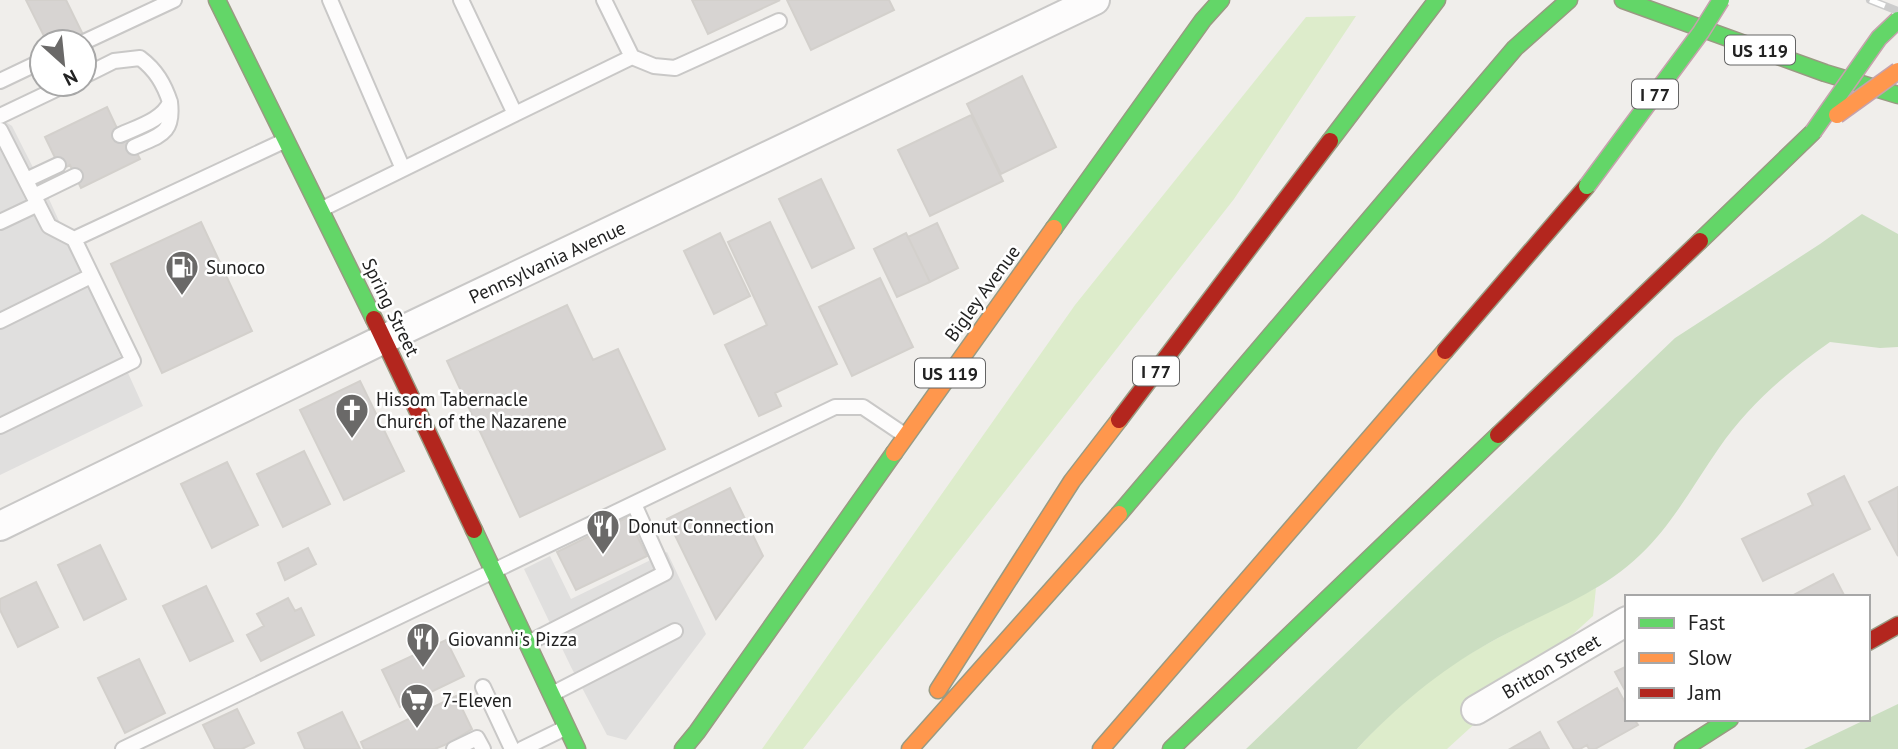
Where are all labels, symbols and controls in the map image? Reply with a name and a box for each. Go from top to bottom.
north arrow [28,28,98,98]
road number: US 119 [1725,36,1795,64]
text: N [60,65,82,92]
road number: I 77 [1632,80,1678,108]
street label: Pennsylvania Avenue [465,215,629,309]
street label: Bigley Avenue [939,240,1025,346]
fuel station icon: Sunoco [163,248,201,297]
street label: Spring Street [357,254,425,360]
place label: Sunoco [206,255,265,279]
road number: I 77 [1133,356,1179,386]
road number: US 119 [915,358,985,388]
place label: Hissom Tabernacle Church of the Nazarene [376,387,567,433]
church icon: Hissom Tabernacle Church of the Nazarene [333,391,371,440]
restaurant icon: Donut Connection [584,507,622,556]
place label: Donut Connection [628,514,774,538]
legend [1625,595,1870,721]
text: Fast [1688,609,1725,636]
restaurant icon: Giovanni's Pizza [404,620,442,669]
place label: Giovanni's Pizza [448,627,577,651]
street label: Britton Street [1498,628,1605,704]
text: Slow [1688,644,1732,671]
text: Jam [1687,679,1722,706]
supermarket icon: 7-Eleven [398,681,436,730]
place label: 7-Eleven [442,688,512,712]

